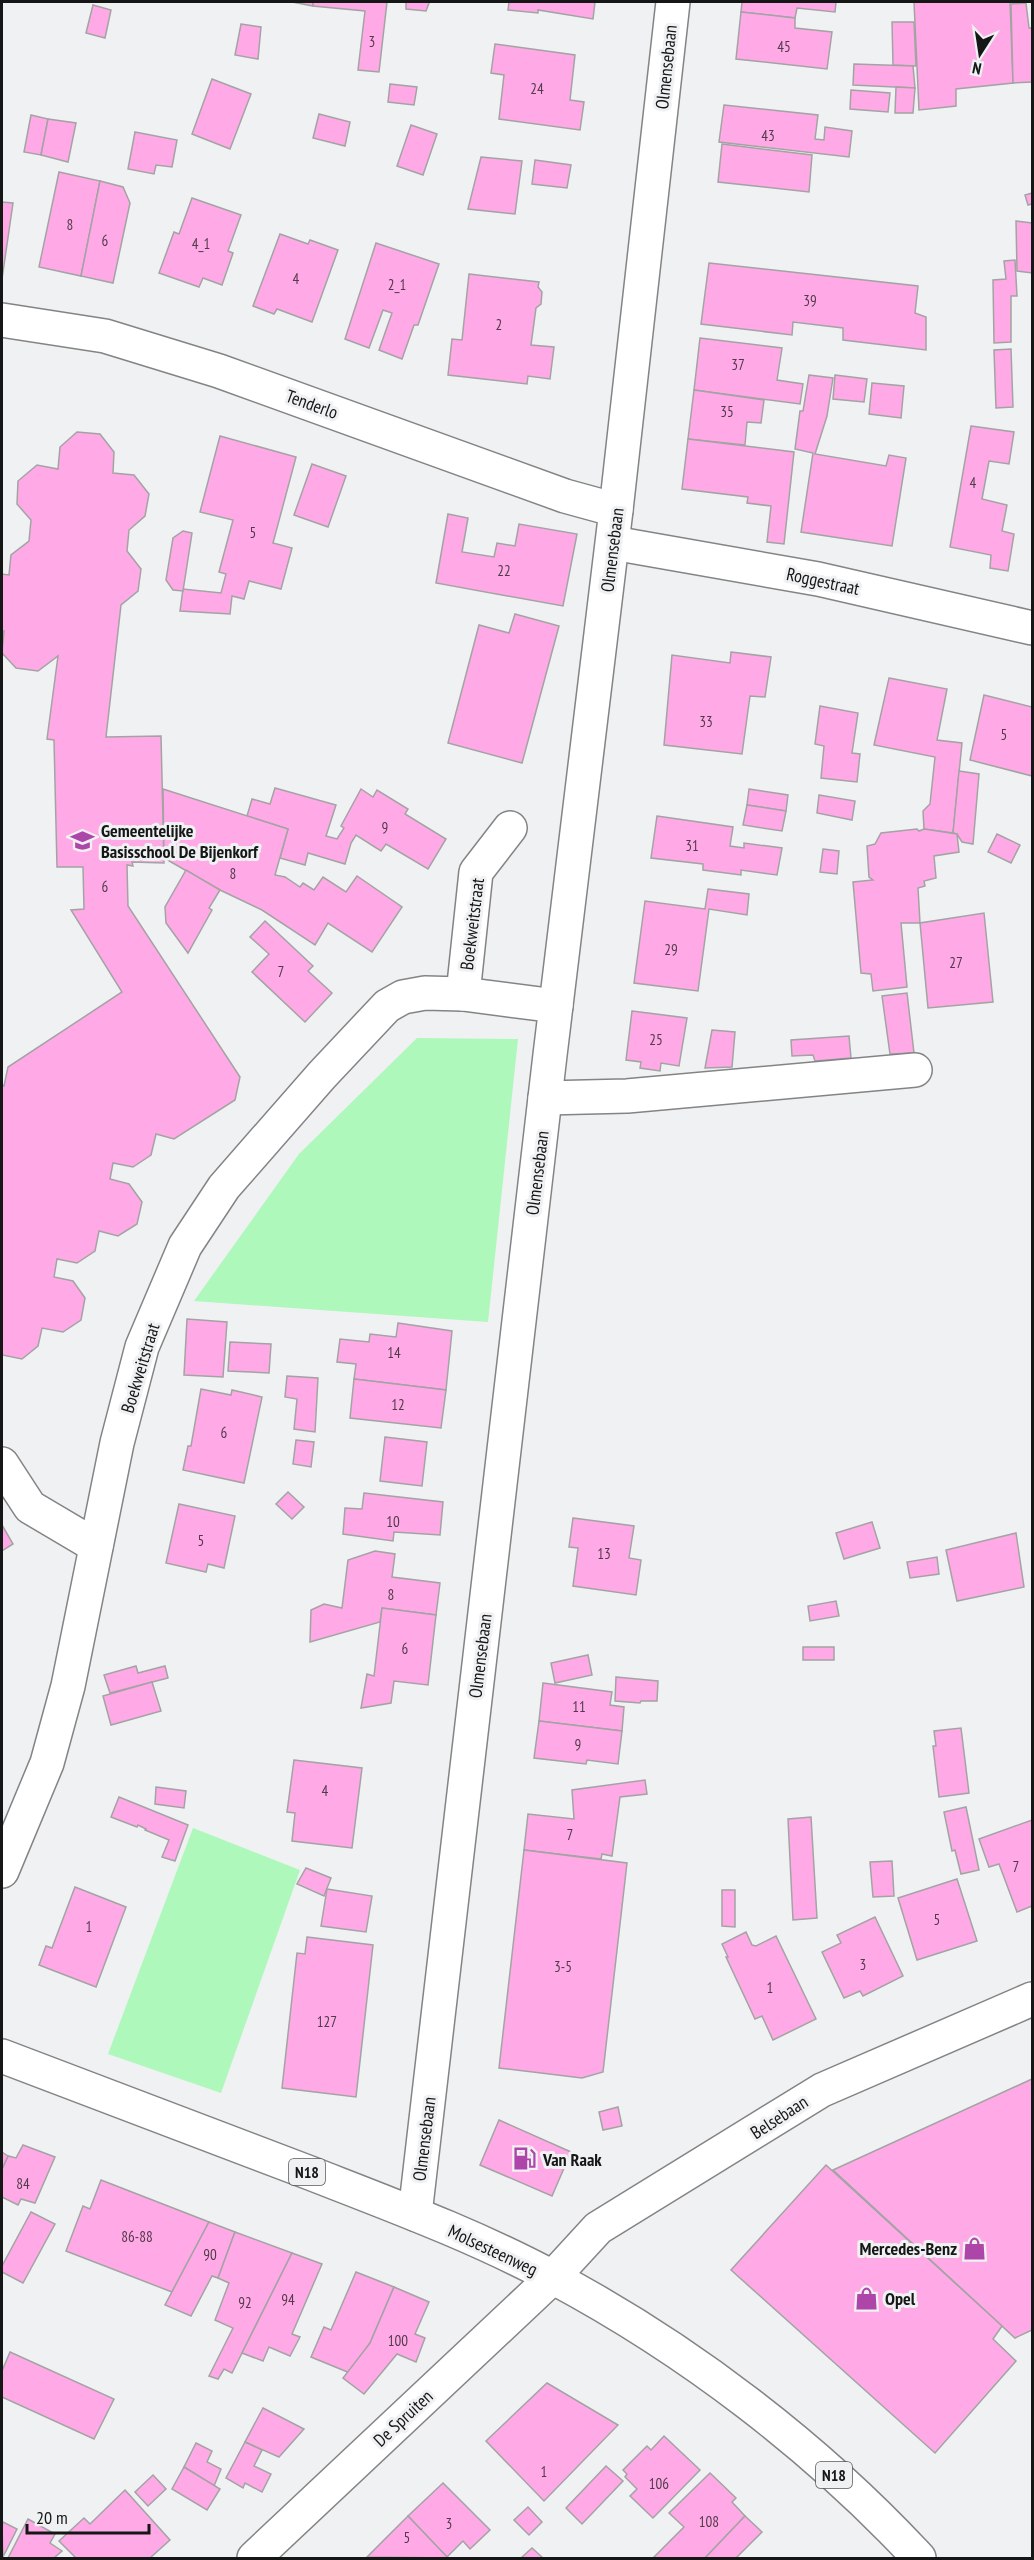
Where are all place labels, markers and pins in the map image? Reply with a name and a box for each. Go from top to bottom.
place label: Gemeentelijke Basisschool De Bijenkorf [101,819,259,863]
school or university icon: Gemeentelijke Basisschool De Bijenkorf [70,827,96,853]
fuel station icon: Van Raak [512,2146,538,2172]
place label: Van Raak [542,2148,602,2171]
shop icon: Mercedes-Benz [962,2235,988,2261]
place label: Mercedes-Benz [859,2237,957,2260]
shop icon: Opel [854,2285,880,2311]
place label: Opel [885,2287,916,2310]

